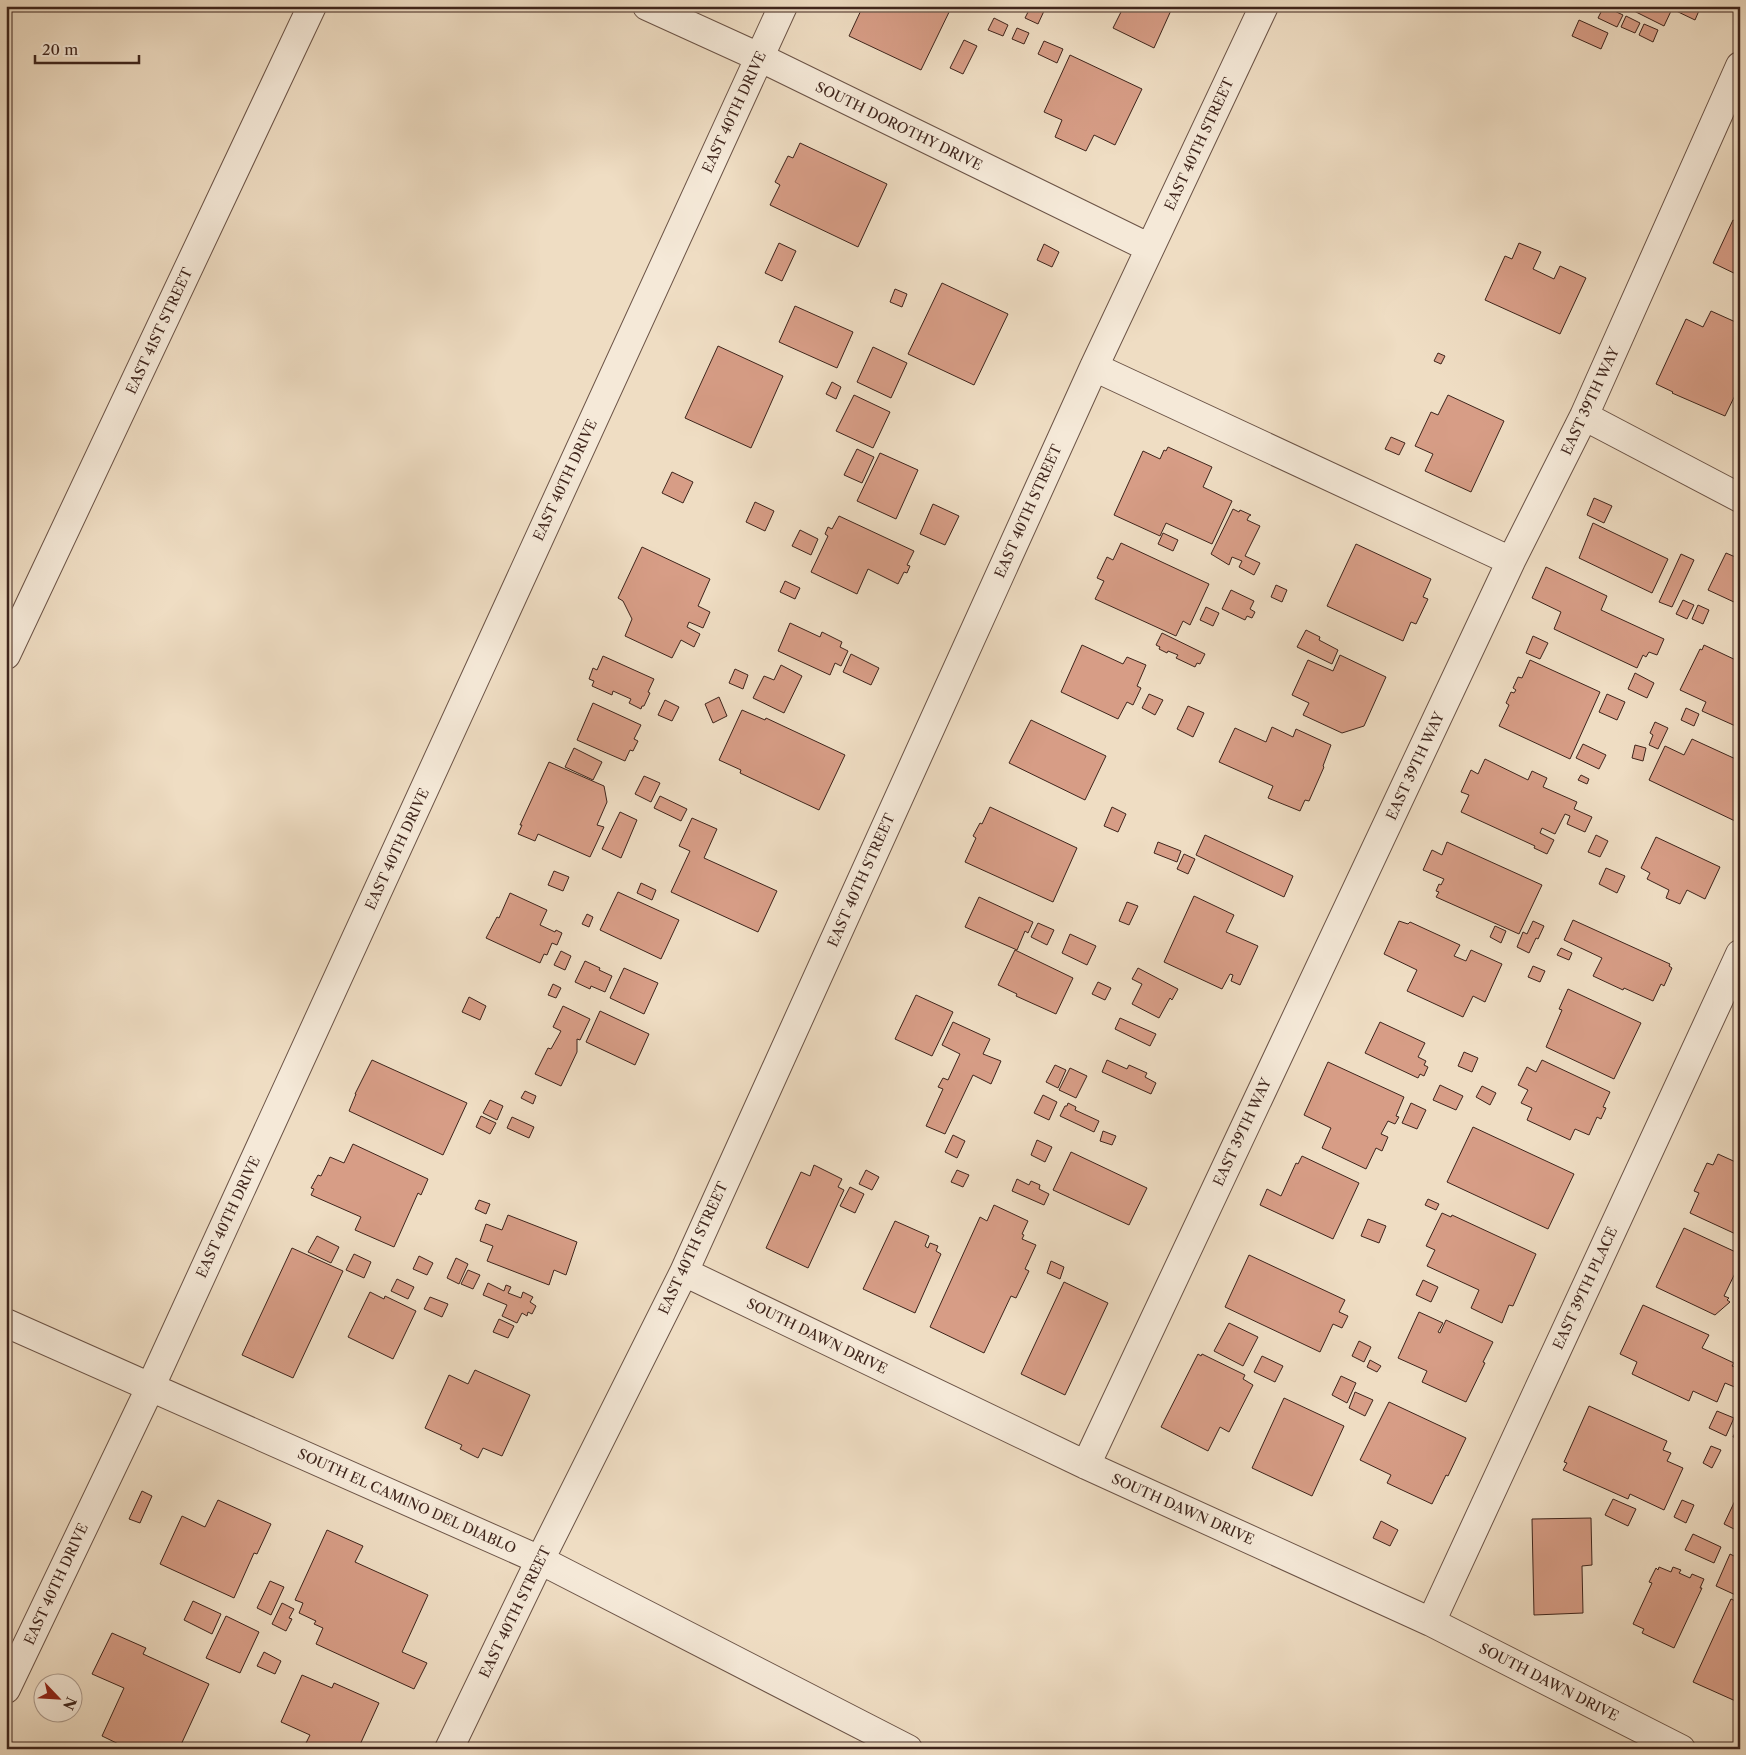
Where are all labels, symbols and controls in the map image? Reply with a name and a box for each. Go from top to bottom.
scale bar [35,32,139,64]
text: 20 m [42,40,78,59]
street label: EAST 40TH DRIVE [698,48,770,176]
street label: EAST 40TH STREET [1160,74,1238,213]
street label: SOUTH DOROTHY DRIVE [813,78,985,174]
street label: EAST 41ST STREET [122,264,196,397]
street label: EAST 39TH WAY [1557,343,1623,458]
street label: EAST 40TH DRIVE [529,416,601,544]
street label: EAST 40TH STREET [990,441,1066,581]
street label: EAST 39TH WAY [1382,708,1448,823]
street label: EAST 40TH DRIVE [361,785,433,913]
street label: EAST 40TH STREET [823,810,899,950]
street label: EAST 39TH WAY [1209,1074,1275,1189]
street label: EAST 40TH DRIVE [192,1153,264,1281]
street label: EAST 40TH STREET [654,1178,732,1317]
street label: EAST 39TH PLACE [1549,1224,1621,1352]
street label: SOUTH DAWN DRIVE [744,1294,890,1378]
street label: SOUTH EL CAMINO DEL DIABLO [295,1445,519,1557]
street label: SOUTH DAWN DRIVE [1109,1469,1257,1549]
street label: EAST 40TH DRIVE [20,1520,92,1648]
street label: EAST 40TH STREET [475,1543,555,1681]
street label: SOUTH DAWN DRIVE [1476,1639,1622,1725]
north arrow [32,1672,82,1722]
text: N [59,1694,81,1713]

